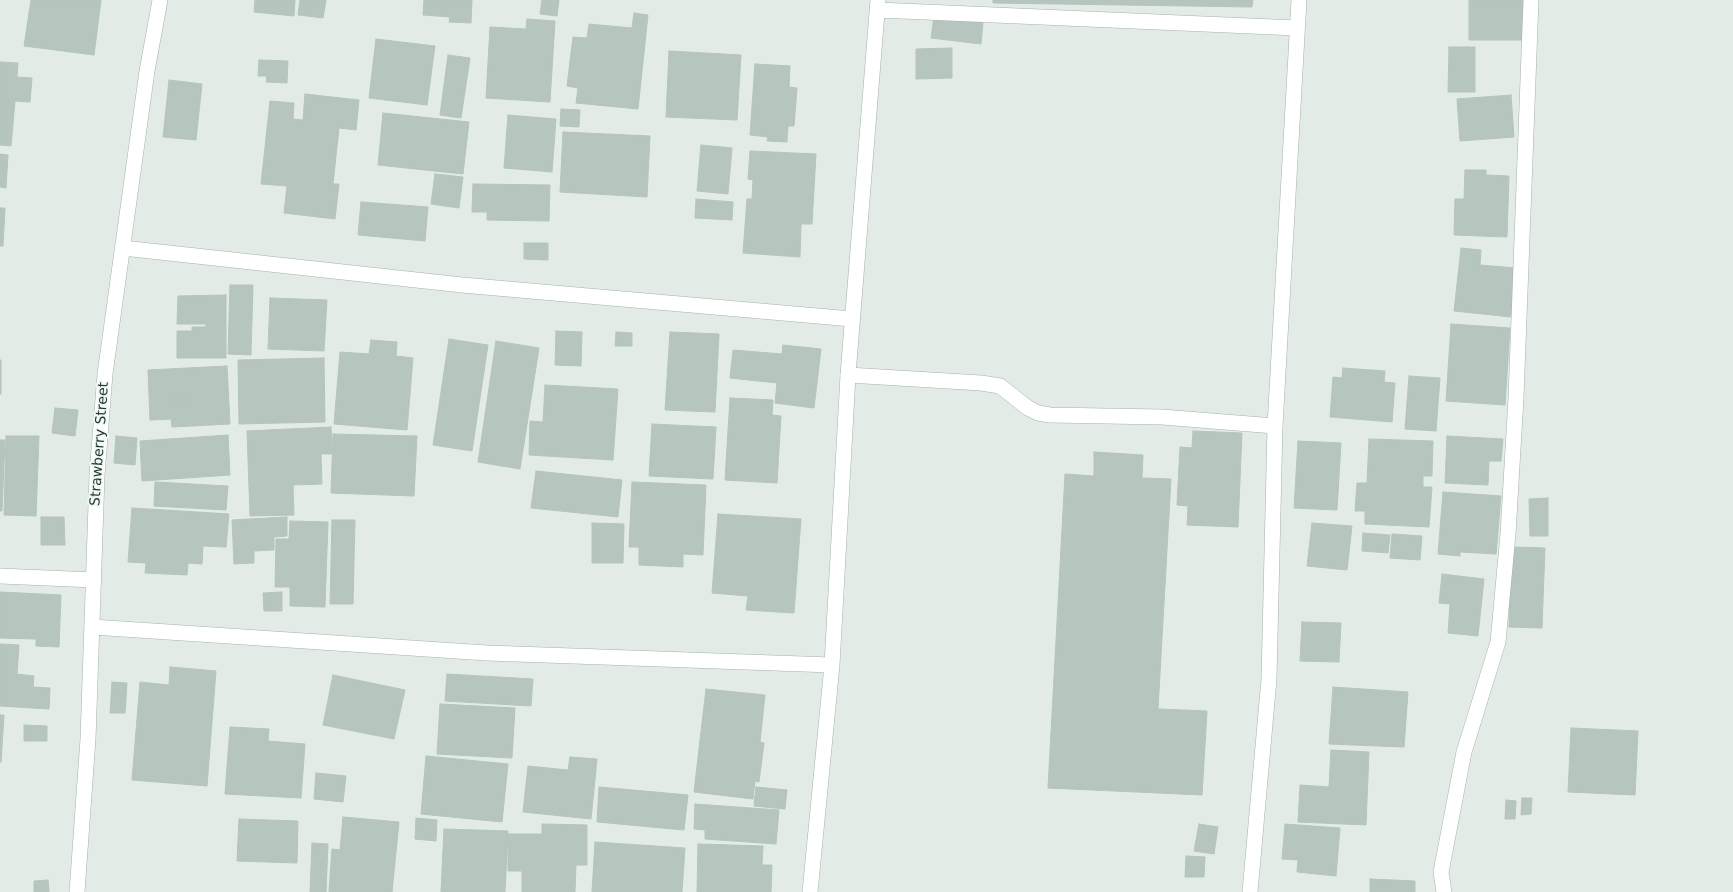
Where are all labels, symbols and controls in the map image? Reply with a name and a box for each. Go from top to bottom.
street label: Strawberry Street [87,381,113,507]

